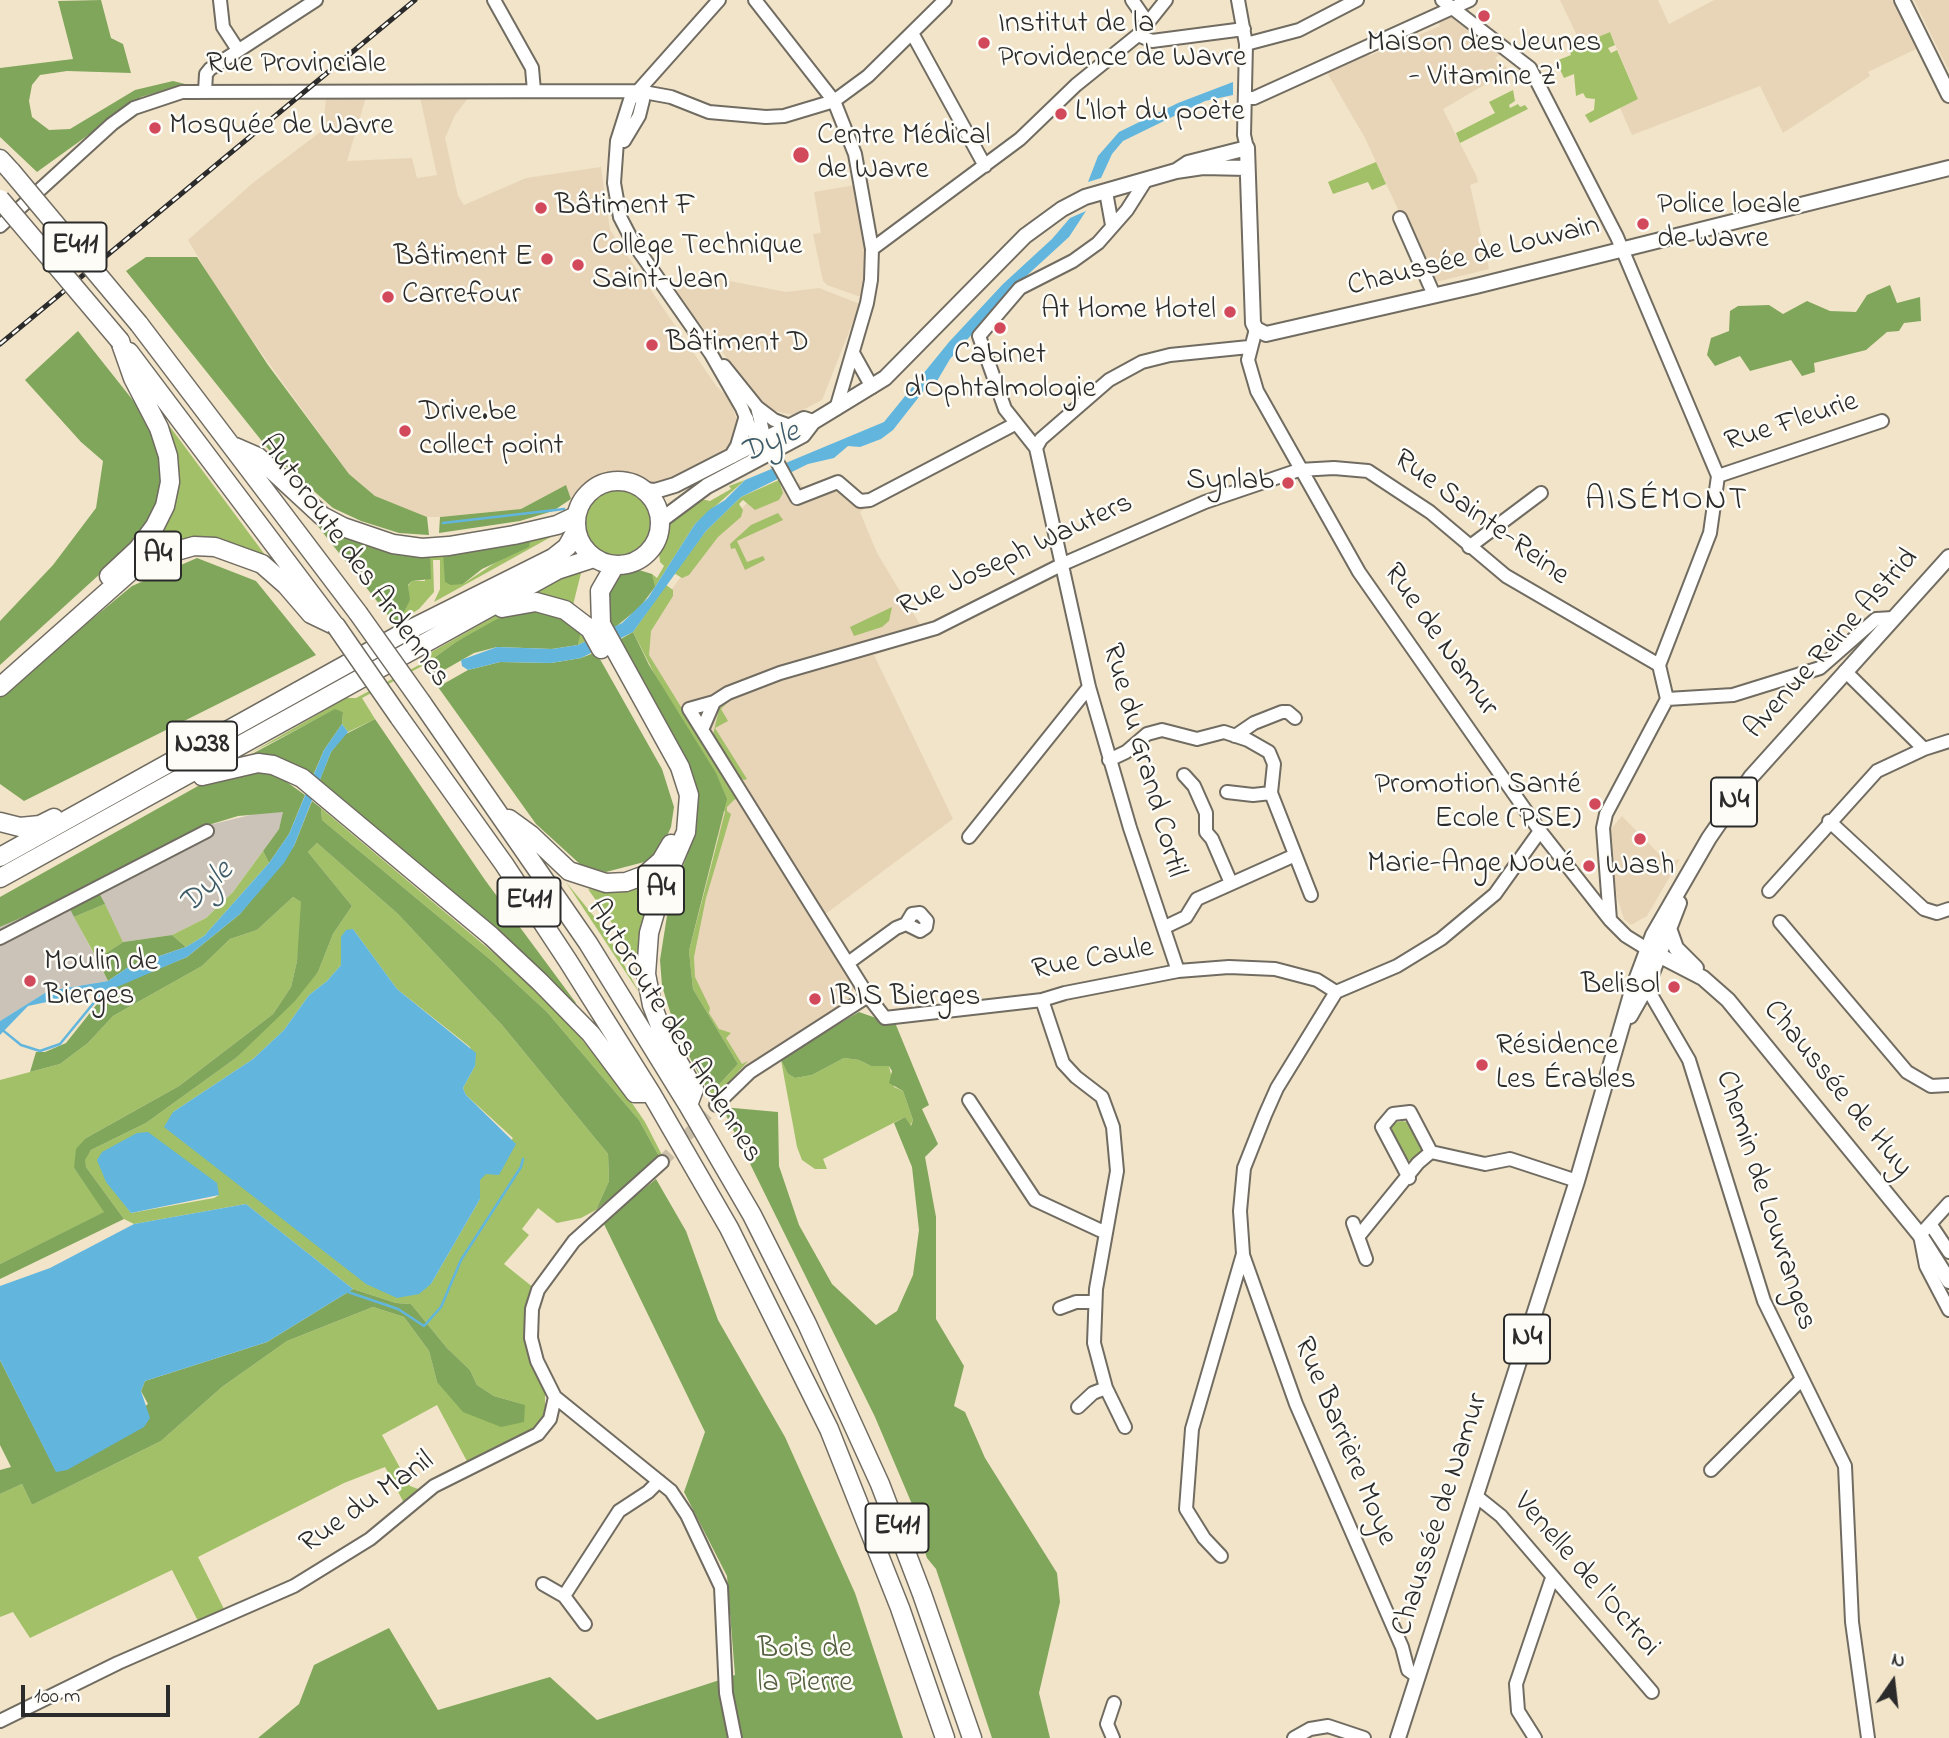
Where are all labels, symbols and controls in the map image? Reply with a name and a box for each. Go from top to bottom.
place label: Institut de la Providence de Wavre [998,8,1246,78]
marker: Maison des Jeunes - Vitamine Z' [1476,8,1492,24]
place label: Maison des Jeunes - Vitamine Z' [1367,27,1601,97]
marker: Institut de la Providence de Wavre [976,35,992,51]
street label: Rue Provinciale [206,48,386,84]
place label: L’Ilot du poète [1075,96,1245,132]
marker: L’Ilot du poète [1053,106,1069,122]
place label: Mosquée de Wavre [169,110,394,146]
marker: Mosquée de Wavre [147,120,163,136]
place label: Centre Médical de Wavre [817,120,990,190]
marker: Centre Médical de Wavre [791,145,811,165]
place label: Police locale de Wavre [1657,189,1801,260]
place label: Bâtiment F [555,190,695,226]
marker: Bâtiment F [533,200,549,216]
street label: Chaussée de Louvain [1344,209,1604,307]
marker: Police locale de Wavre [1635,216,1651,232]
road number: E411 [43,222,106,272]
place label: Collège Technique Saint-Jean [592,230,803,300]
place label: Bâtiment E [394,241,533,277]
marker: Bâtiment E [539,251,555,267]
marker: Collège Technique Saint-Jean [570,257,586,273]
place label: Carrefour [402,279,521,315]
marker: Carrefour [380,289,396,305]
place label: At Home Hotel [1041,294,1216,330]
marker: At Home Hotel [1222,304,1238,320]
marker: Cabinet d'Ophtalmologie [992,320,1008,336]
place label: Bâtiment D [666,327,809,363]
marker: Bâtiment D [644,337,660,353]
place label: Cabinet d'Ophtalmologie [904,339,1096,410]
street label: Rue Fleurie [1721,386,1863,462]
place label: Drive.be collect point [419,396,564,466]
water label: Dyle [735,415,807,475]
marker: Drive.be collect point [397,423,413,439]
street label: Autoroute des Ardennes [249,429,457,695]
street label: Rue Sainte-Reine [1385,443,1575,595]
place label: Synlab [1186,465,1274,501]
marker: Synlab [1280,475,1296,491]
district label: AISÉMONT [1586,484,1748,522]
street label: Rue Joseph Wauters [893,487,1139,627]
road number: A4 [135,532,181,580]
street label: Avenue Reine Astrid [1738,542,1928,748]
street label: Rue de Namur [1373,558,1505,724]
street label: Rue du Grand Cortil [1091,640,1193,882]
road number: N238 [167,722,237,770]
place label: Promotion Santé Ecole (PSE) [1375,769,1581,840]
road number: N4 [1711,778,1757,826]
marker: Promotion Santé Ecole (PSE) [1587,796,1603,812]
marker: Wash [1632,831,1648,847]
place label: Marie-Ange Noué [1367,848,1575,884]
place label: Wash [1606,850,1674,886]
water label: Dyle [173,854,243,924]
marker: Marie-Ange Noué [1581,858,1597,874]
road number: A4 [638,866,684,914]
road number: E411 [498,878,560,926]
street label: Autoroute des Ardennes [577,894,769,1170]
street label: Rue Caule [1029,932,1157,990]
place label: Moulin de Bierges [44,946,158,1016]
place label: Belisol [1581,969,1660,1005]
marker: Moulin de Bierges [22,973,38,989]
marker: Belisol [1666,979,1682,995]
place label: IBIS Bierges [829,981,981,1017]
marker: IBIS Bierges [807,991,823,1007]
street label: Chaussée de Huy [1753,994,1919,1186]
place label: Résidence Les Érables [1496,1030,1636,1100]
marker: Résidence Les Érables [1474,1057,1490,1073]
street label: Chemin de Louvranges [1705,1067,1823,1335]
road number: N4 [1504,1314,1550,1364]
street label: Rue Barrière Moye [1283,1333,1403,1551]
street label: Chaussée de Namur [1386,1389,1498,1641]
street label: Rue du Manil [294,1445,442,1563]
street label: Venelle de l'Octroi [1504,1486,1666,1666]
road number: E411 [866,1504,928,1552]
park label: Bois de la Pierre [757,1633,853,1704]
text: N [1889,1646,1908,1676]
north arrow [1858,1647,1928,1717]
scale bar [24,1672,173,1716]
text: 100 m [34,1682,80,1712]

